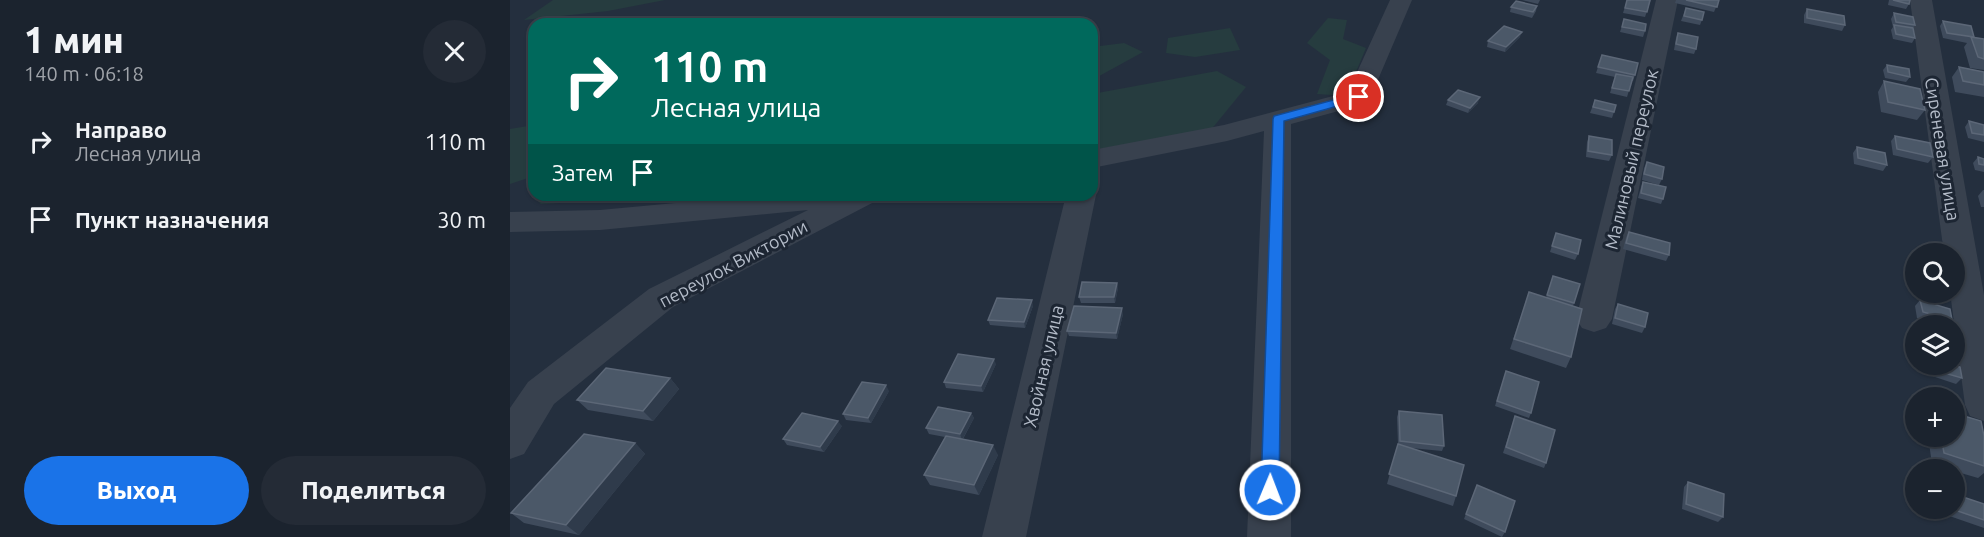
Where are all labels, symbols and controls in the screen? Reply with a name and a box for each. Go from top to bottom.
text: 1 мин [24,19,124,60]
button: close [423,20,486,83]
icon: right [552,42,630,120]
text: 110 m [651,43,768,90]
text: 140 m · 06:18 [24,62,144,85]
street label: Малиновый переулок [1600,67,1662,251]
pin [1333,71,1384,122]
street label: Сиреневая улица [1922,76,1964,222]
icon: arrive [1342,80,1375,113]
text: Лесная улица [651,92,821,122]
text: Направо [75,117,167,142]
icon: right [24,125,57,158]
text: 110 m [425,129,486,154]
text: Лесная улица [75,142,201,165]
icon: arrive [626,156,659,189]
text: Затем [552,160,614,185]
icon: arrive [24,203,57,236]
text: Пункт назначения [75,207,269,232]
text: 30 m [437,207,486,232]
street label: переулок Виктории [655,215,811,311]
map controls [1905,243,1965,519]
button: search [1905,243,1965,303]
street label: Хвойная улица [1019,303,1067,429]
button: layers [1905,315,1965,375]
button: + [1905,387,1965,447]
button: Выход [24,456,249,525]
button: Поделиться [261,456,486,525]
position arrow [1238,458,1302,522]
button: − [1905,459,1965,519]

